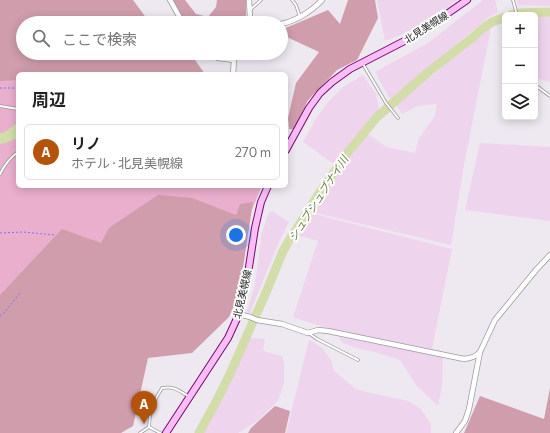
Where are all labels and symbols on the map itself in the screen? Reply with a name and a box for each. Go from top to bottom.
street label: 北見美幌線 [402,9,450,45]
water label: シュブシュブナイ川 [286,152,351,243]
your location [226,225,246,245]
street label: 北見美幌線 [231,268,253,320]
pin: A [131,391,157,424]

